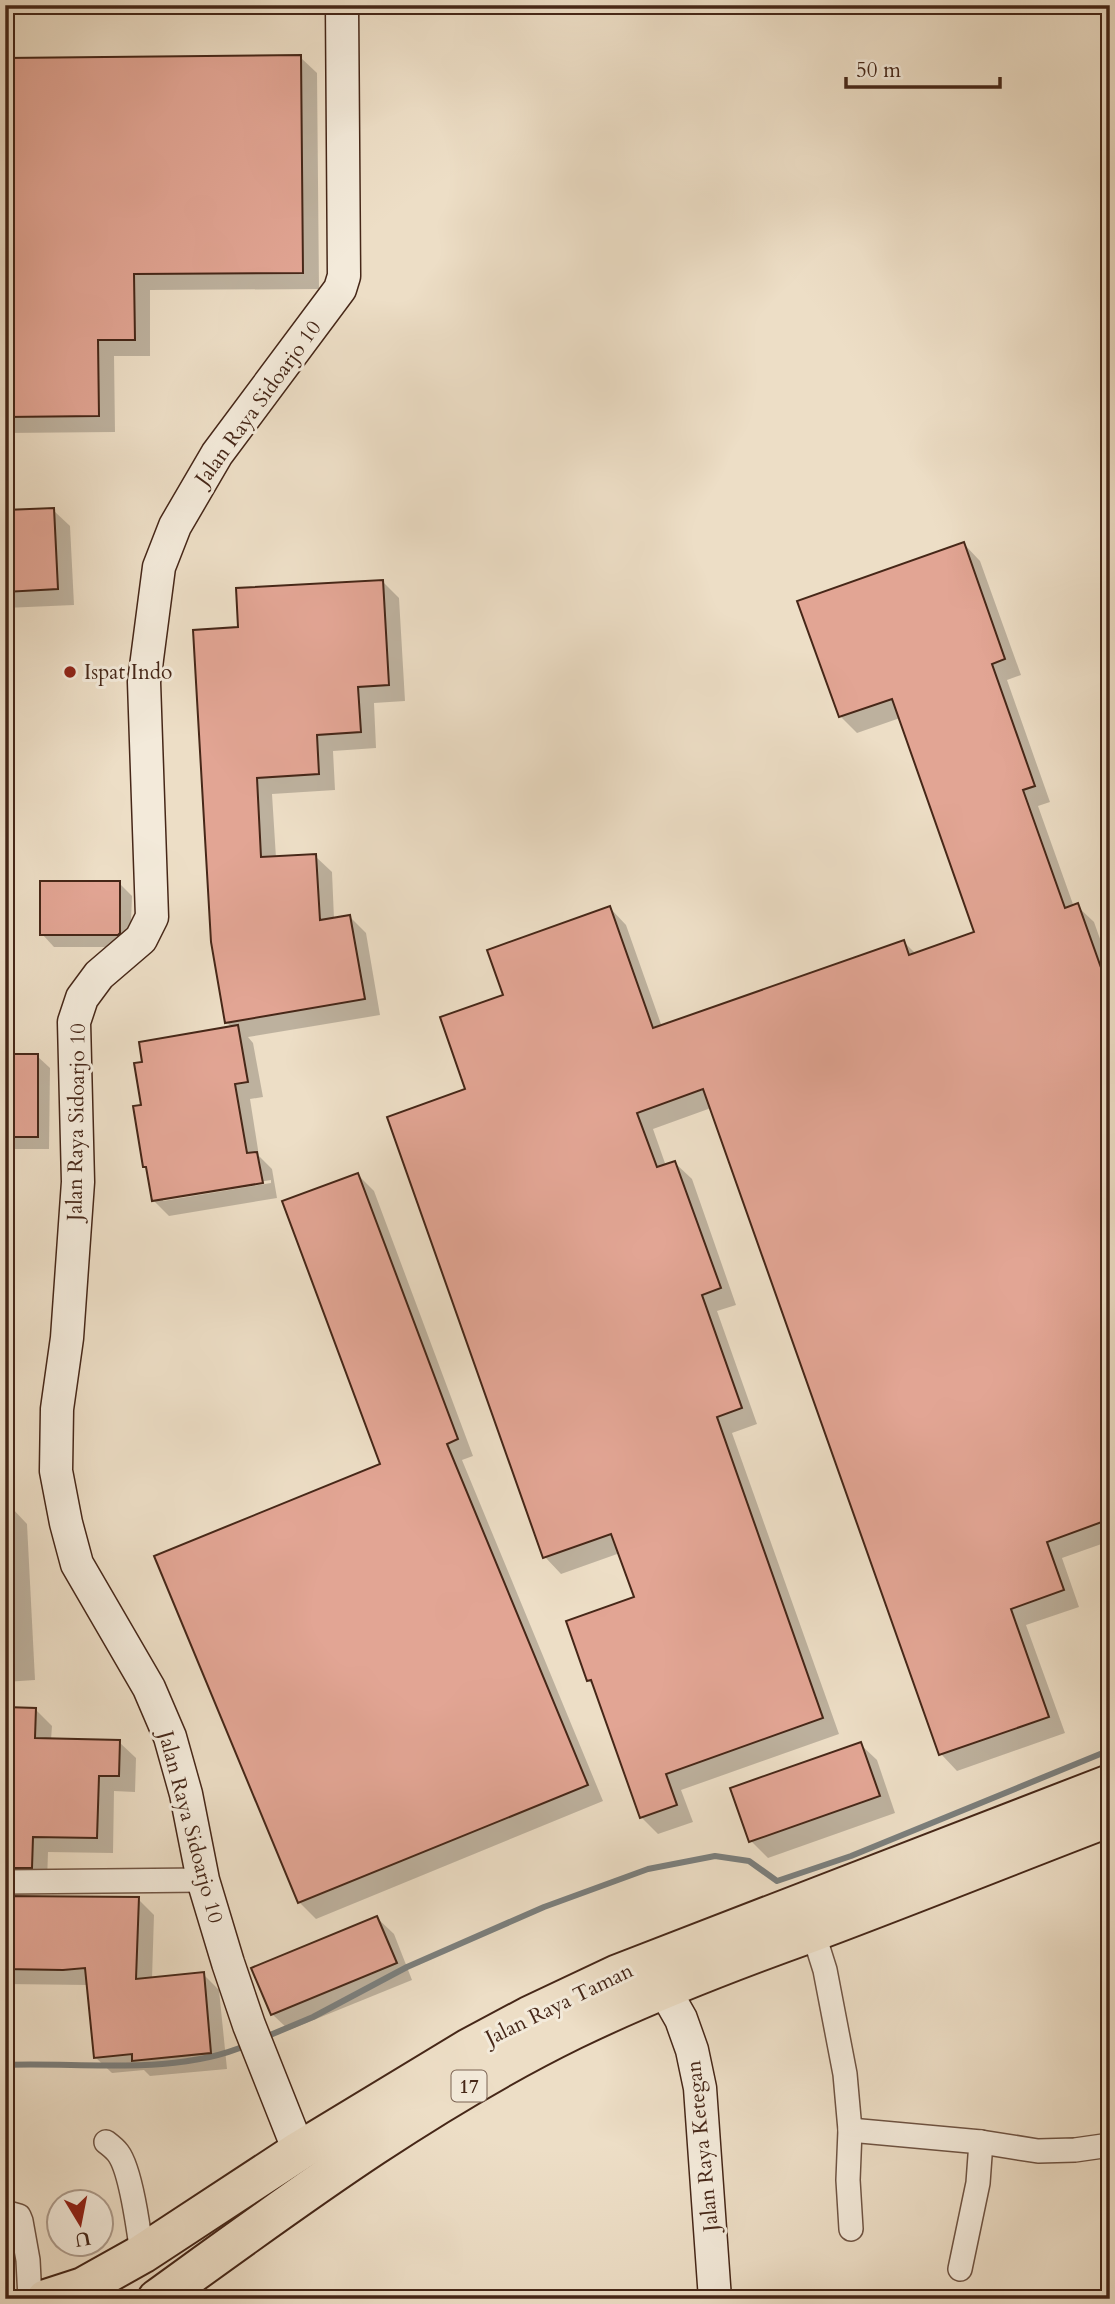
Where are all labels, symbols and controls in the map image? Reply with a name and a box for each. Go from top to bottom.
scale bar [846,46,1000,90]
text: 50 m [856,56,901,85]
street label: Jalan Raya Sidoarjo 10 [187,315,328,494]
place label: Ispat Indo [84,658,172,687]
marker: Ispat Indo [62,664,78,680]
street label: Jalan Raya Sidoarjo 10 [60,1023,93,1224]
street label: Jalan Raya Sidoarjo 10 [150,1725,230,1926]
street label: Jalan Raya Taman [478,1956,638,2054]
street label: Jalan Raya Ketegan [679,2059,726,2236]
road number: 17 [452,2070,486,2102]
north arrow [46,2188,116,2258]
text: U [72,2225,93,2253]

